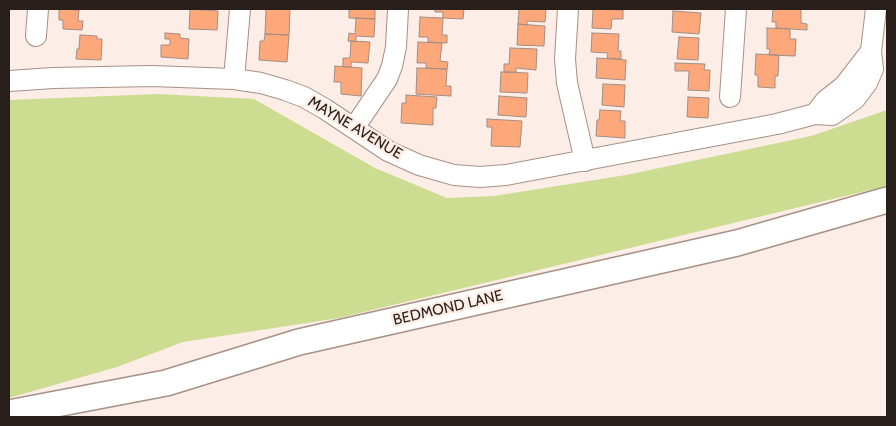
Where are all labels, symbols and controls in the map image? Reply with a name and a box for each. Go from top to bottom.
street label: MAYNE AVENUE [305,93,405,163]
street label: BEDMOND LANE [391,287,505,329]

